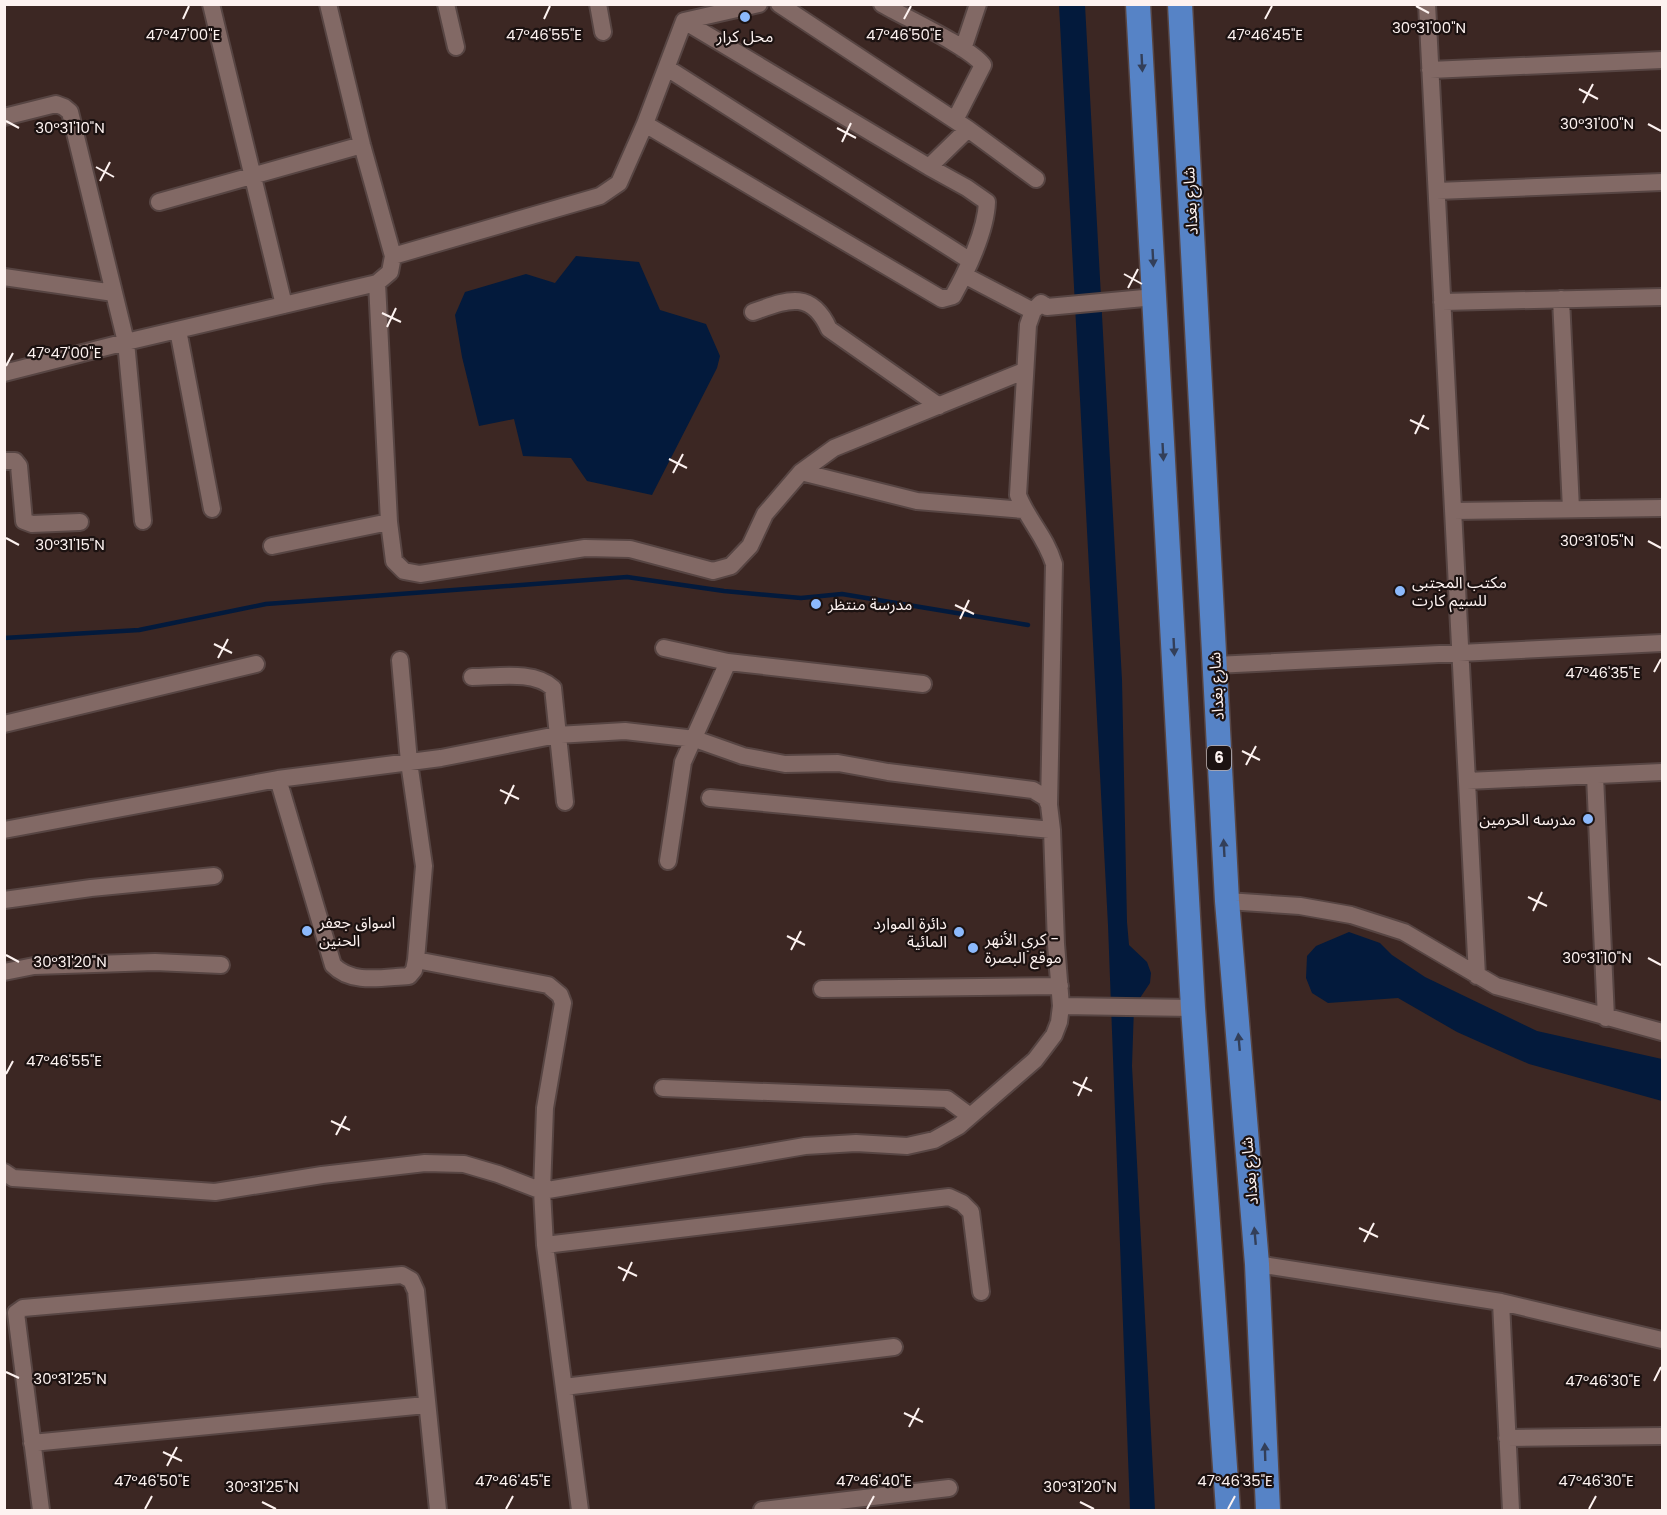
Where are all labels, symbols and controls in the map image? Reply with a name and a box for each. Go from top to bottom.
marker: محل كرار [738,10,752,24]
text: 30°31'00"N [1392,17,1466,38]
text: 47°47'00"E [146,24,220,45]
text: 47°46'55"E [506,24,582,45]
text: 47°46'50"E [866,24,942,45]
text: 47°46'45"E [1227,24,1303,45]
place label: محل كرار [716,25,773,48]
one-way arrow [1137,53,1146,72]
text: 30°31'00"N [1560,113,1634,134]
text: 30°31'10"N [35,117,105,138]
street label: شارع بغداد [1177,166,1205,236]
one-way arrow [1148,248,1157,267]
text: 47°47'00"E [27,342,101,363]
one-way arrow [1159,443,1168,462]
text: 30°31'05"N [1560,530,1634,551]
text: 30°31'15"N [35,534,105,555]
place label: مكتب المجتبى للسيم كارت [1412,571,1507,613]
marker: مكتب المجتبى للسيم كارت [1393,584,1407,598]
place label: مدرسة منتظر [827,593,912,616]
marker: مدرسة منتظر [809,597,823,611]
one-way arrow [1169,638,1178,657]
street label: شارع بغداد [1203,651,1231,721]
text: 47°46'35"E [1565,662,1641,683]
road number: 6 [1207,746,1231,770]
place label: مدرسه الحرمين [1479,808,1576,831]
marker: مدرسه الحرمين [1581,812,1595,826]
one-way arrow [1219,838,1228,857]
place label: اسواق جعفر الحنين [318,911,395,952]
place label: دائرة الموارد المائية [873,912,947,953]
marker: اسواق جعفر الحنين [300,924,314,938]
marker: دائرة الموارد المائية [952,925,966,939]
place label: كري الأنهر - موقع البصرة [984,928,1062,970]
marker: كري الأنهر - موقع البصرة [966,941,980,955]
text: 30°31'10"N [1562,947,1632,968]
text: 30°31'20"N [33,951,107,972]
one-way arrow [1234,1032,1243,1051]
text: 47°46'55"E [26,1050,102,1071]
street label: شارع بغداد [1235,1136,1265,1206]
one-way arrow [1250,1227,1260,1246]
text: 30°31'25"N [33,1368,107,1389]
text: 47°46'30"E [1565,1370,1641,1391]
one-way arrow [1261,1443,1270,1462]
text: 47°46'50"E [114,1470,190,1491]
text: 47°46'45"E [475,1470,551,1491]
text: 47°46'40"E [836,1470,912,1491]
text: 47°46'35"E [1197,1470,1273,1491]
text: 47°46'30"E [1558,1470,1634,1491]
text: 30°31'25"N [225,1476,299,1497]
text: 30°31'20"N [1043,1476,1117,1497]

